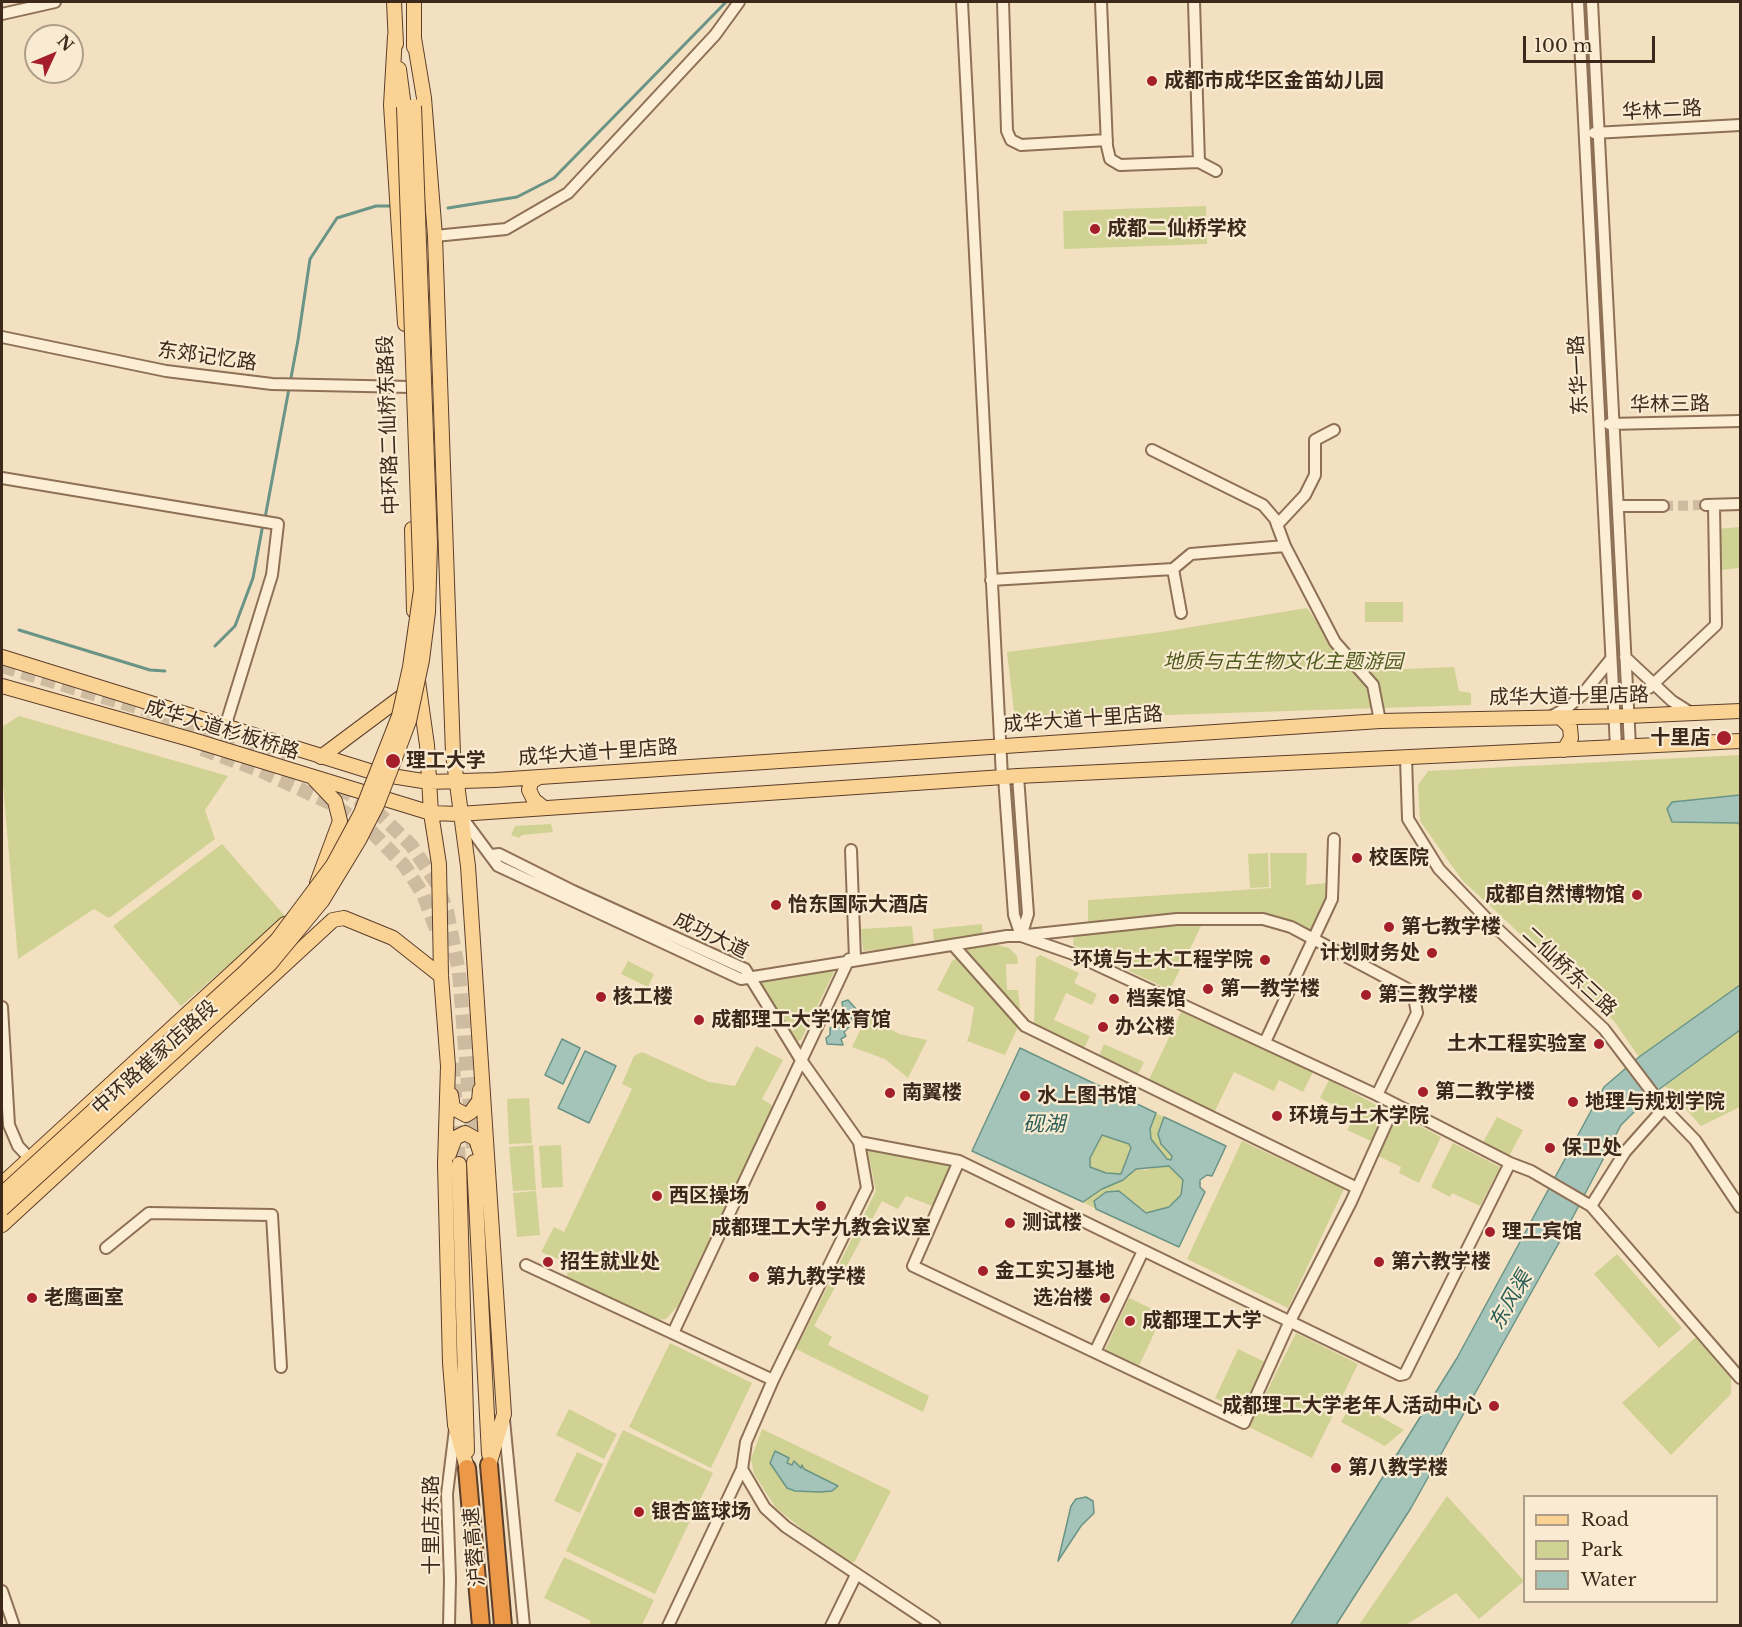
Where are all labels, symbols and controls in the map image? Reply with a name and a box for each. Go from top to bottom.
north arrow [24,24,84,84]
scale bar [1526,24,1658,62]
text: N [53,31,78,55]
text: 100 m [1534,35,1592,57]
place label: 成都市成华区金笛幼儿园 [1164,69,1384,93]
marker: 成都市成华区金笛幼儿园 [1145,74,1159,88]
street label: 华林二路 [1621,97,1703,125]
place label: 成都二仙桥学校 [1107,217,1247,241]
marker: 成都二仙桥学校 [1088,222,1102,236]
street label: 东华一路 [1565,334,1593,416]
street label: 中环路二仙桥东路段 [374,335,404,515]
street label: 东郊记忆路 [156,338,258,376]
street label: 华林三路 [1630,392,1710,418]
park label: 地质与古生物文化主题游园 [1163,650,1403,674]
street label: 成华大道十里店路 [1489,684,1649,710]
street label: 成华大道杉板桥路 [142,695,302,765]
street label: 成华大道十里店路 [1002,702,1164,738]
place label: 十里店 [1650,726,1710,750]
marker: 十里店 [1715,729,1733,747]
street label: 成华大道十里店路 [517,735,679,771]
place label: 理工大学 [406,749,486,773]
marker: 理工大学 [384,752,402,770]
place label: 校医院 [1369,846,1429,870]
marker: 校医院 [1350,851,1364,865]
place label: 成都自然博物馆 [1485,883,1625,907]
marker: 成都自然博物馆 [1630,888,1644,902]
place label: 怡东国际大酒店 [788,893,928,917]
marker: 怡东国际大酒店 [769,898,783,912]
street label: 成功大道 [670,908,752,964]
place label: 第七教学楼 [1401,915,1501,939]
marker: 第七教学楼 [1382,920,1396,934]
street label: 二仙桥东三路 [1517,922,1621,1022]
place label: 计划财务处 [1320,941,1420,965]
marker: 计划财务处 [1425,946,1439,960]
place label: 环境与土木工程学院 [1073,948,1253,972]
marker: 环境与土木工程学院 [1258,953,1272,967]
place label: 第一教学楼 [1220,977,1320,1001]
marker: 第一教学楼 [1201,982,1215,996]
place label: 第三教学楼 [1378,983,1478,1007]
place label: 核工楼 [613,985,673,1009]
place label: 档案馆 [1126,987,1186,1011]
marker: 第三教学楼 [1359,988,1373,1002]
marker: 核工楼 [594,990,608,1004]
marker: 档案馆 [1107,992,1121,1006]
street label: 中环路崔家店路段 [88,996,222,1120]
place label: 成都理工大学体育馆 [711,1008,891,1032]
marker: 成都理工大学体育馆 [692,1013,706,1027]
place label: 办公楼 [1115,1015,1175,1039]
marker: 办公楼 [1096,1020,1110,1034]
place label: 土木工程实验室 [1447,1032,1587,1056]
marker: 土木工程实验室 [1592,1037,1606,1051]
place label: 第二教学楼 [1435,1080,1535,1104]
place label: 南翼楼 [902,1081,962,1105]
place label: 水上图书馆 [1037,1084,1137,1108]
marker: 第二教学楼 [1416,1085,1430,1099]
marker: 南翼楼 [883,1086,897,1100]
marker: 水上图书馆 [1018,1089,1032,1103]
place label: 地理与规划学院 [1585,1090,1725,1114]
marker: 地理与规划学院 [1566,1095,1580,1109]
place label: 环境与土木学院 [1289,1104,1429,1128]
marker: 环境与土木学院 [1270,1109,1284,1123]
water label: 砚湖 [1023,1112,1065,1138]
place label: 保卫处 [1562,1136,1622,1160]
marker: 保卫处 [1543,1141,1557,1155]
place label: 西区操场 [669,1184,749,1208]
marker: 西区操场 [650,1189,664,1203]
marker: 成都理工大学九教会议室 [814,1199,828,1213]
place label: 测试楼 [1022,1211,1082,1235]
place label: 成都理工大学九教会议室 [711,1216,931,1240]
marker: 测试楼 [1003,1216,1017,1230]
place label: 理工宾馆 [1502,1220,1582,1244]
marker: 理工宾馆 [1483,1225,1497,1239]
place label: 招生就业处 [560,1250,660,1274]
place label: 第六教学楼 [1391,1250,1491,1274]
marker: 招生就业处 [541,1255,555,1269]
marker: 第六教学楼 [1372,1255,1386,1269]
place label: 金工实习基地 [995,1259,1115,1283]
marker: 金工实习基地 [976,1264,990,1278]
place label: 第九教学楼 [766,1265,866,1289]
water label: 东风渠 [1484,1267,1538,1335]
marker: 第九教学楼 [747,1270,761,1284]
place label: 老鹰画室 [44,1286,124,1310]
place label: 选冶楼 [1033,1286,1093,1310]
marker: 老鹰画室 [25,1291,39,1305]
marker: 选冶楼 [1098,1291,1112,1305]
place label: 成都理工大学 [1142,1309,1262,1333]
marker: 成都理工大学 [1123,1314,1137,1328]
place label: 成都理工大学老年人活动中心 [1222,1394,1482,1418]
marker: 成都理工大学老年人活动中心 [1487,1399,1501,1413]
place label: 第八教学楼 [1348,1456,1448,1480]
marker: 第八教学楼 [1329,1461,1343,1475]
street label: 十里店东路 [420,1475,444,1575]
legend [1523,1495,1718,1603]
place label: 银杏篮球场 [651,1500,751,1524]
marker: 银杏篮球场 [632,1505,646,1519]
street label: 沪蓉高速 [460,1506,490,1588]
text: Road [1581,1509,1629,1531]
text: Park [1581,1539,1623,1561]
text: Water [1581,1569,1636,1591]

